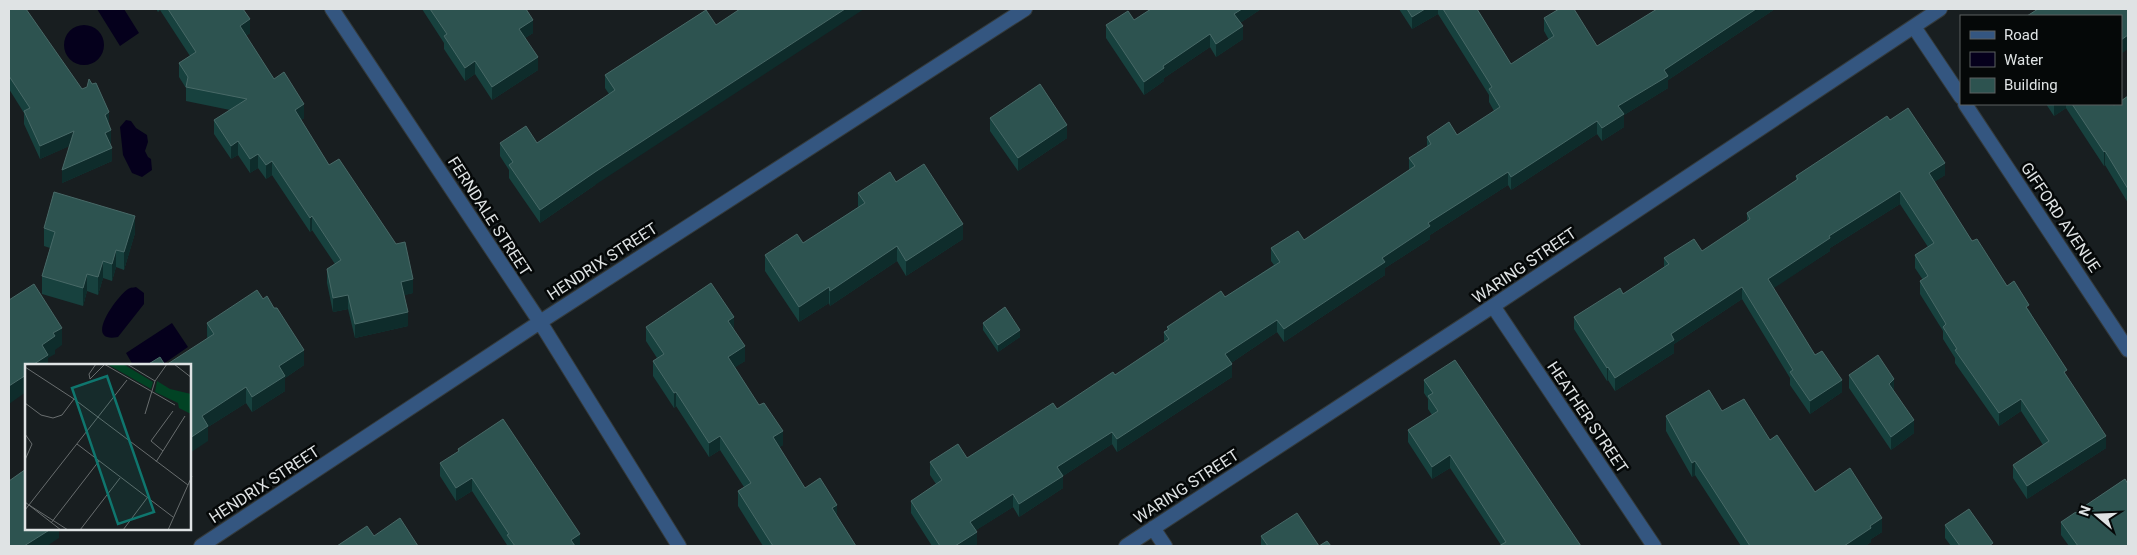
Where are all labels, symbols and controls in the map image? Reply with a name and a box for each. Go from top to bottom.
legend [1960,15,2122,105]
text: Road [2004,26,2038,44]
text: Water [2004,51,2043,69]
text: Building [2004,76,2058,94]
street label: FERNDALE STREET [444,153,535,280]
street label: GIFFORD AVENUE [2017,159,2104,276]
street label: HENDRIX STREET [544,218,661,304]
street label: WARING STREET [1469,223,1580,307]
street label: HEATHER STREET [1543,358,1632,477]
inset map [25,364,191,530]
street label: HENDRIX STREET [206,441,323,527]
street label: WARING STREET [1130,445,1243,527]
north arrow [2072,490,2122,540]
text: N [2076,503,2094,518]

